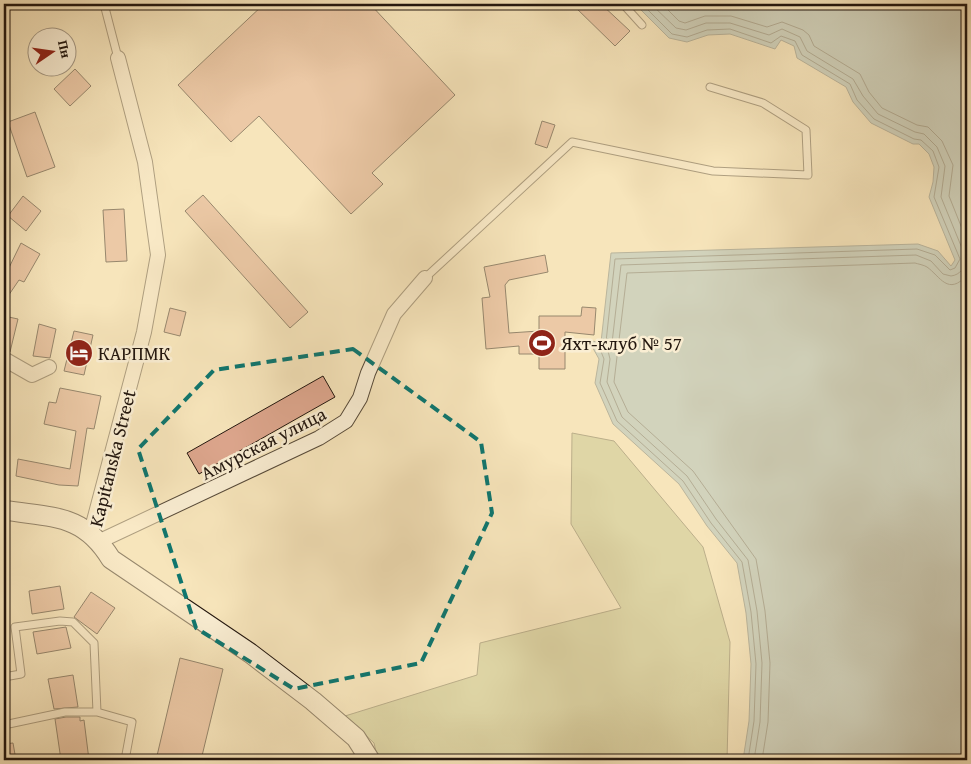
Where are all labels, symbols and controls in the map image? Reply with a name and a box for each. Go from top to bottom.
north arrow [28,28,78,78]
text: Пн [53,38,77,61]
sports icon: Яхт-клуб № 57 [527,328,557,358]
place label: Яхт-клуб № 57 [560,329,682,357]
hotel icon: КАРПМК [64,338,94,368]
place label: КАРПМК [98,339,171,367]
street label: Kapitanska Street [81,386,143,530]
street label: Амурская улица [195,399,331,487]

